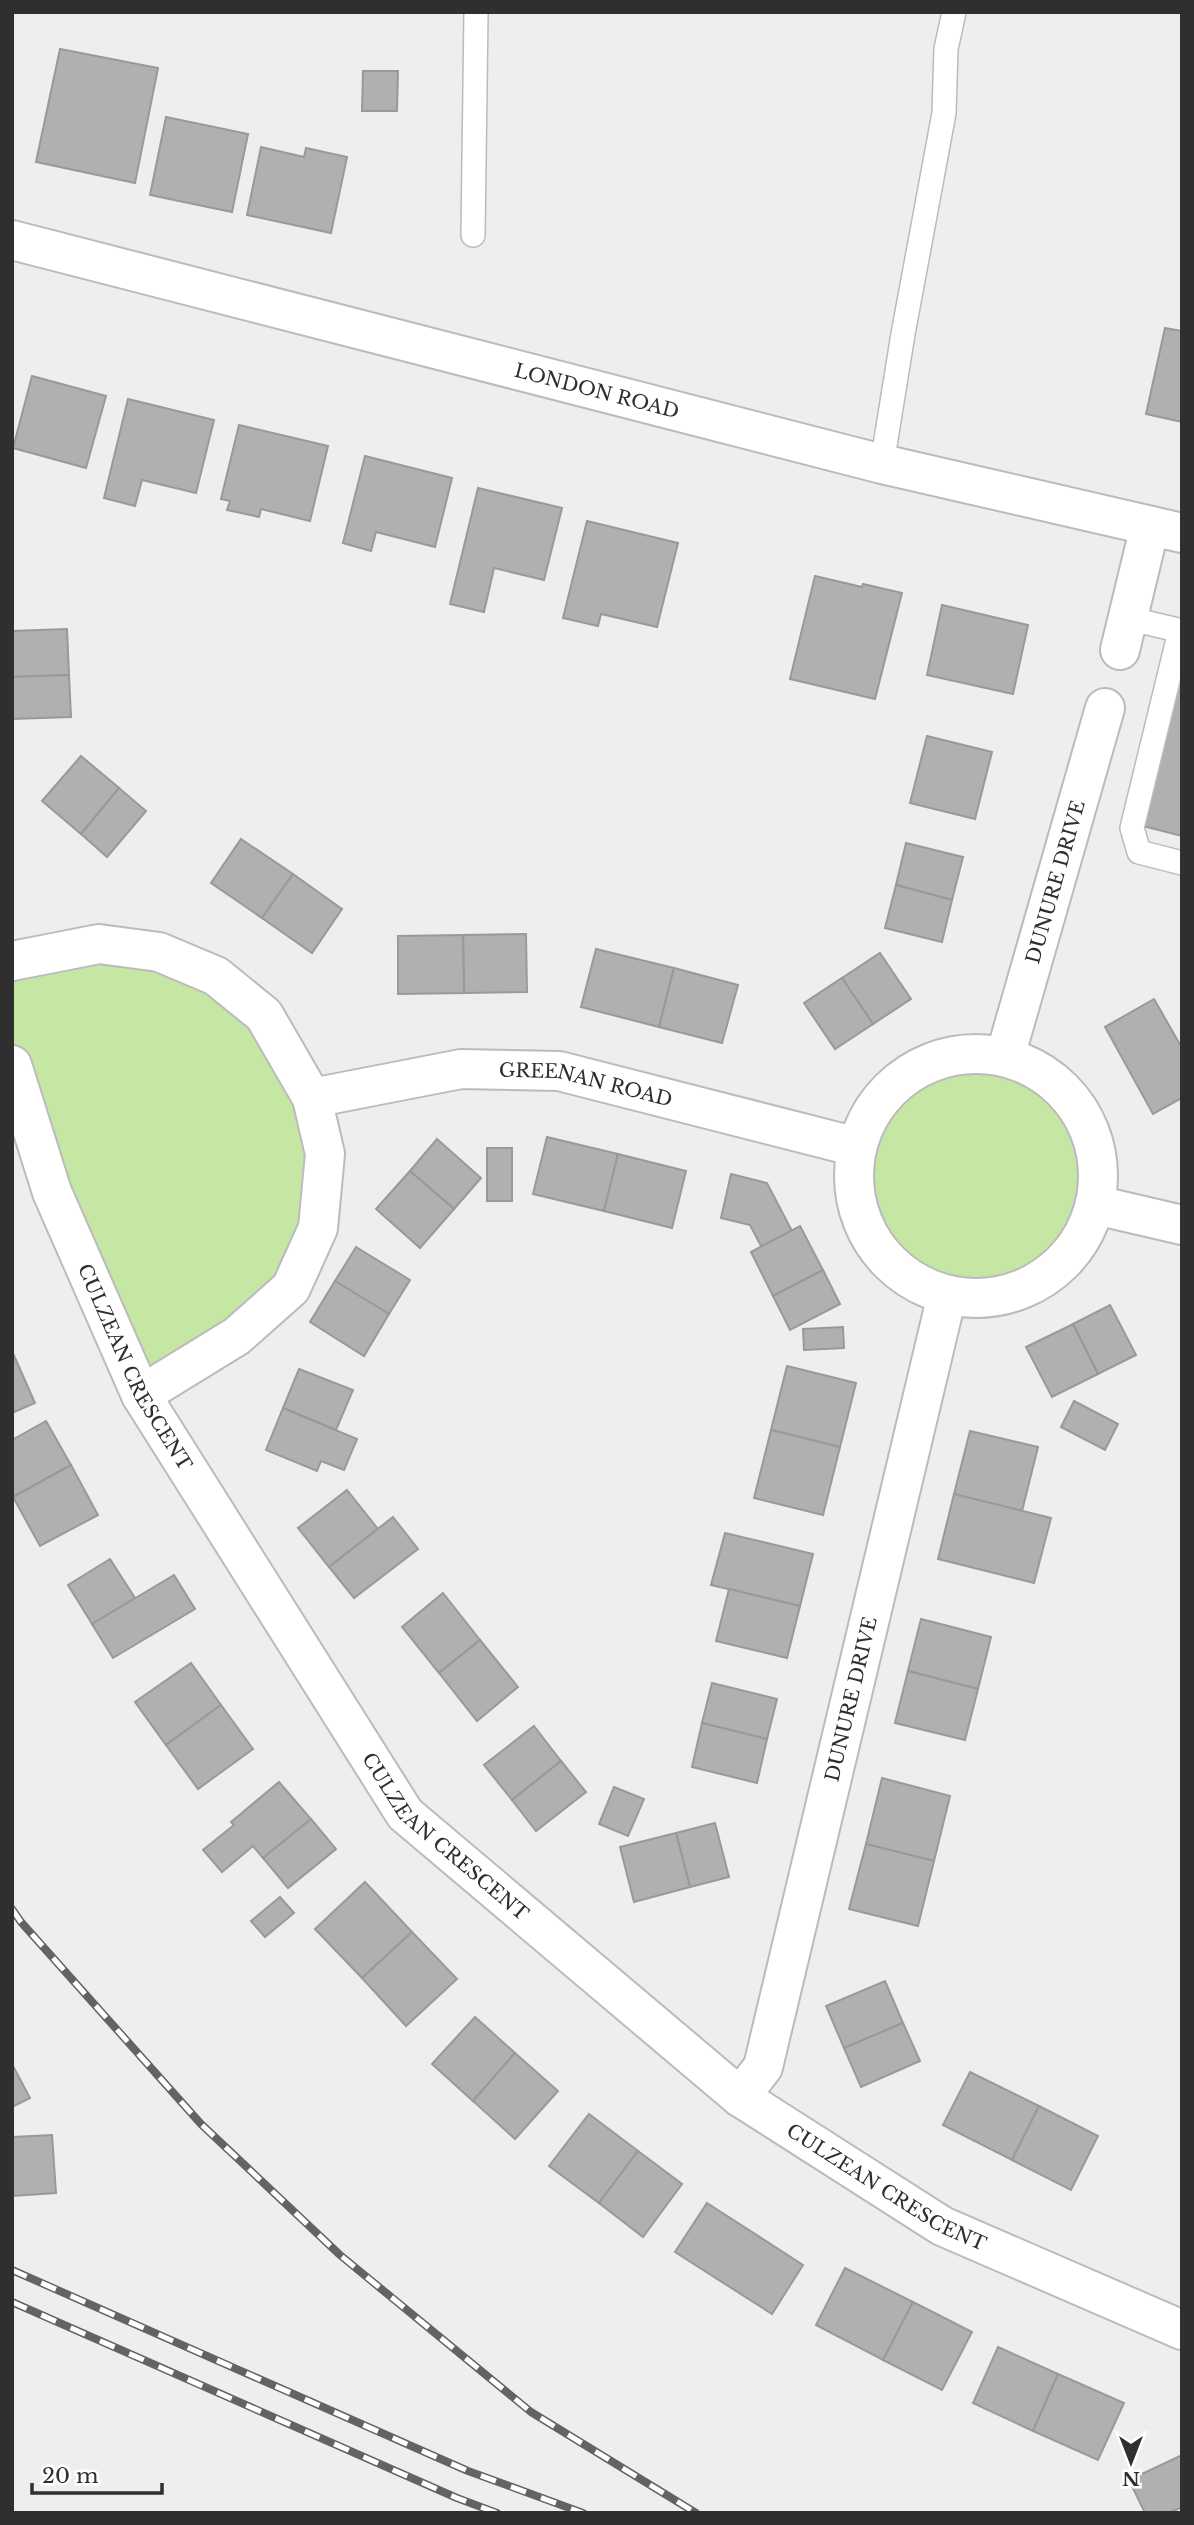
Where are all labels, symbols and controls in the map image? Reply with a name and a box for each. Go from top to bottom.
street label: LONDON ROAD [512,358,682,423]
street label: DUNURE DRIVE [1021,798,1089,966]
street label: GREENAN ROAD [499,1058,675,1111]
street label: CULZEAN CRESCENT [73,1260,197,1474]
street label: DUNURE DRIVE [820,1614,881,1784]
street label: CULZEAN CRESCENT [358,1748,533,1925]
street label: CULZEAN CRESCENT [783,2119,990,2255]
north arrow [1096,2427,1166,2497]
scale bar [32,2452,161,2496]
text: 20 m [42,2463,99,2489]
text: N [1122,2467,1140,2490]

